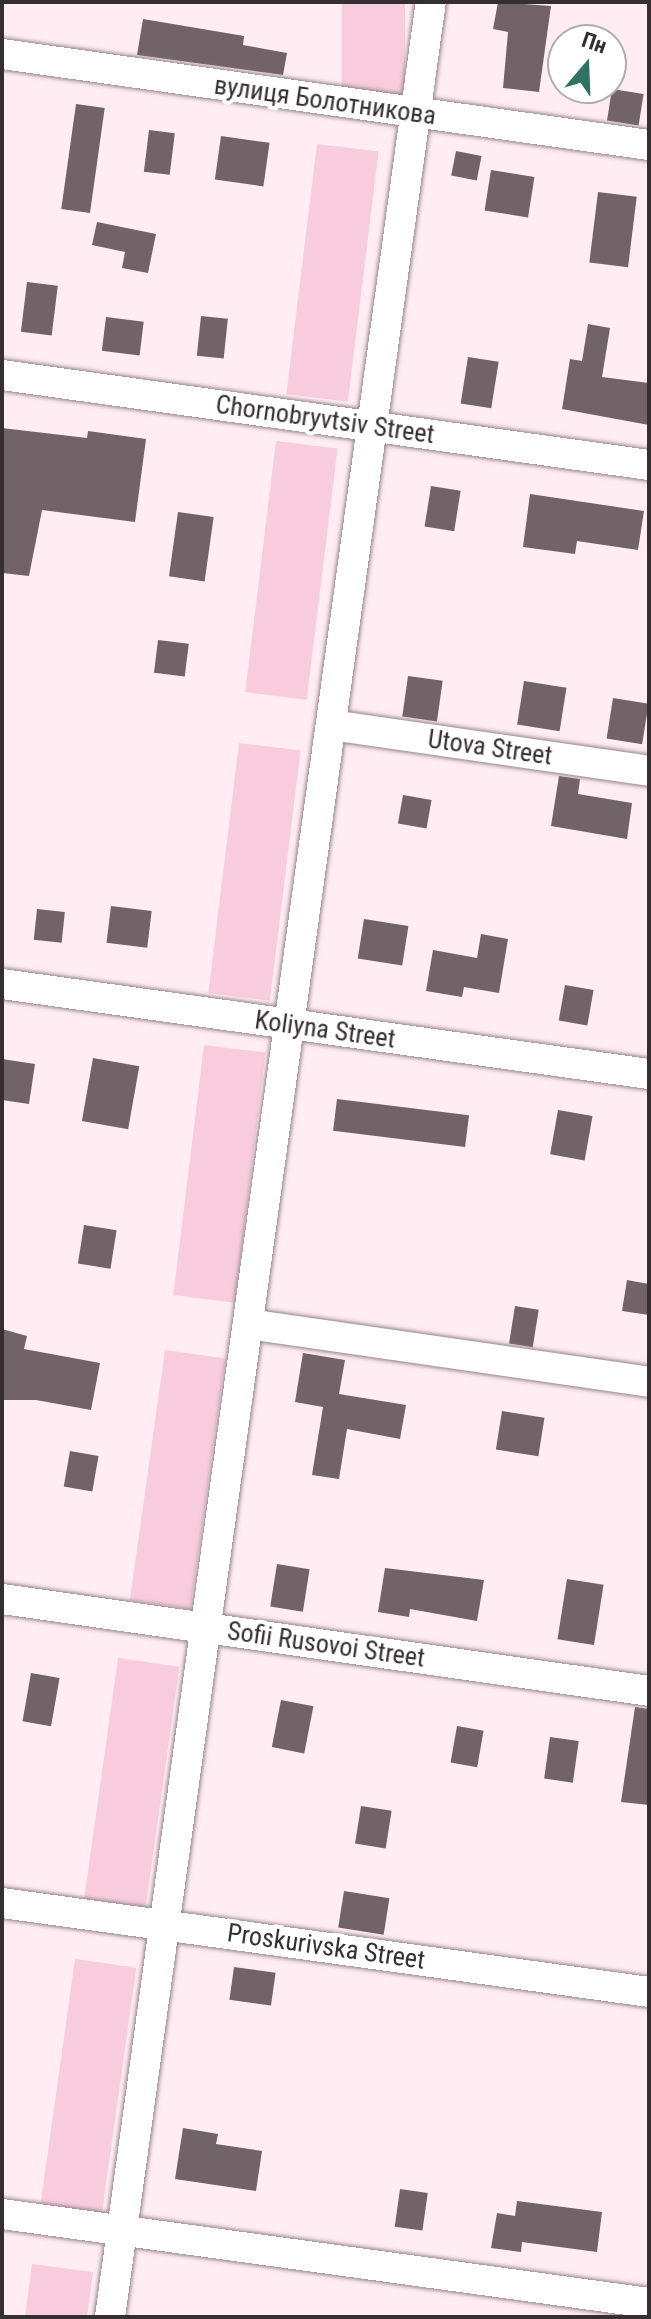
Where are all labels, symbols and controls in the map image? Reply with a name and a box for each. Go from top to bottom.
north arrow [547,24,627,104]
text: Пн [579,27,610,59]
street label: вулиця Болотникова [212,70,438,132]
street label: Chornobryvtsiv Street [214,389,436,451]
street label: Utova Street [426,724,554,772]
street label: Koliyna Street [253,1005,397,1055]
street label: Sofii Rusovoi Street [225,1616,427,1674]
street label: Proskurivska Street [225,1918,427,1976]

